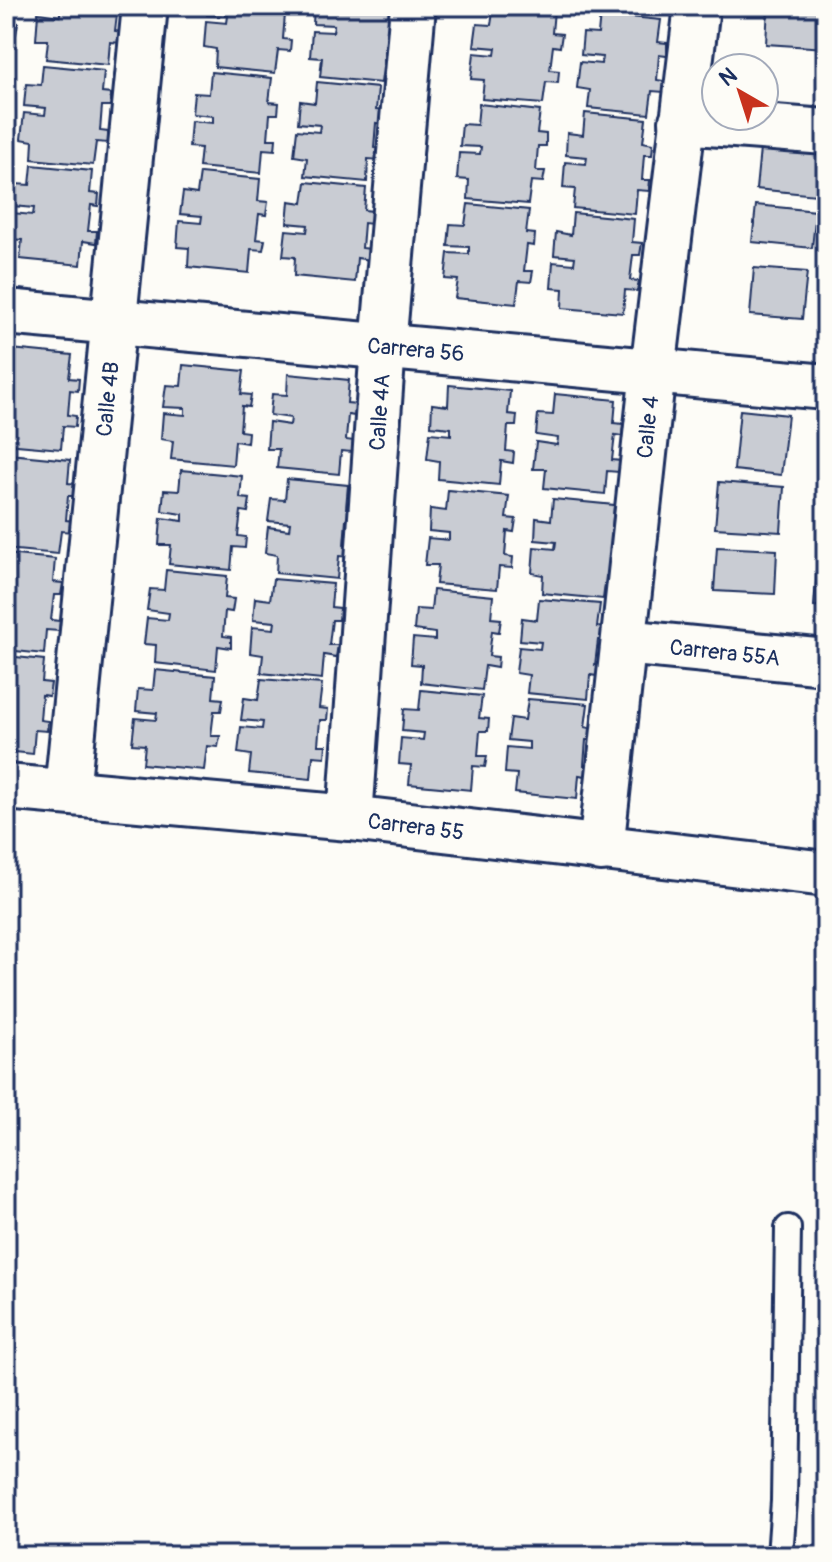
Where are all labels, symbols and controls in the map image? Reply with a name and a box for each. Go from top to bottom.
north arrow [700,52,780,132]
text: N [713,62,743,93]
street label: Carrera 56 [366,332,466,368]
street label: Calle 4B [90,360,126,438]
street label: Calle 4A [363,373,397,451]
street label: Calle 4 [631,394,665,460]
street label: Carrera 55A [668,633,782,673]
street label: Carrera 55 [366,807,466,847]

